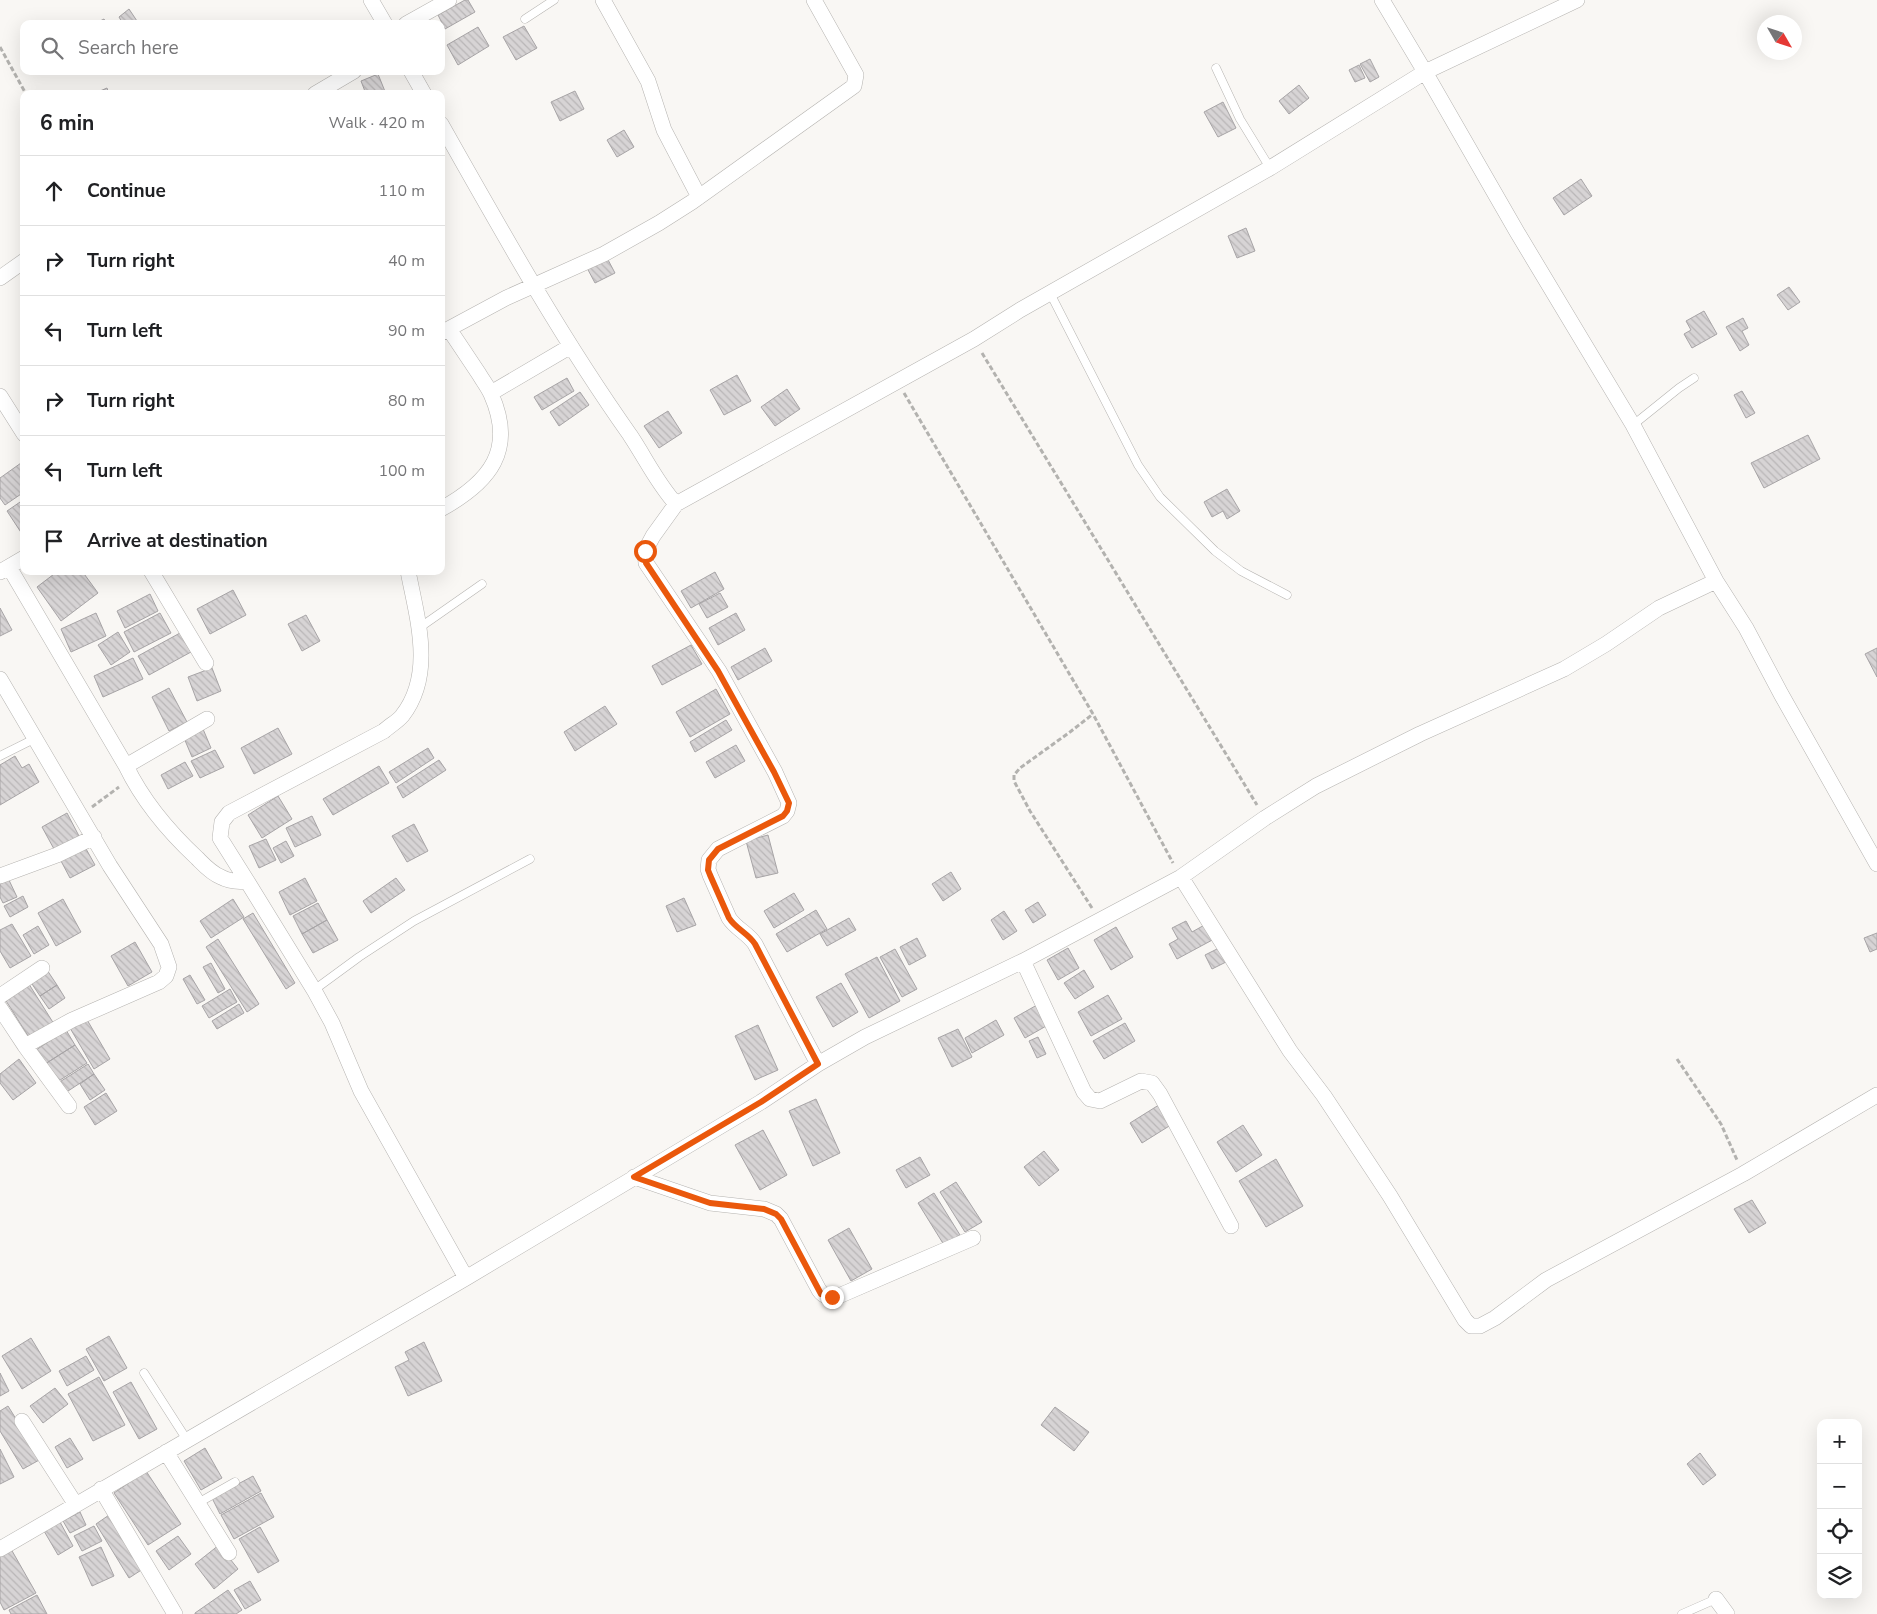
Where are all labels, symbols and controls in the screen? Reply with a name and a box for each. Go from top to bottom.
north arrow [1757,15,1802,60]
search box [20,20,445,75]
icon: search [38,34,66,62]
text: Search here [78,35,179,61]
text: 6 min [40,109,94,137]
text: Walk · 420 m [329,112,425,134]
icon: ahead [40,177,68,205]
text: Continue [87,178,166,204]
text: 110 m [378,180,425,202]
icon: right [40,247,68,275]
text: Turn right [87,248,174,274]
text: 40 m [388,250,425,272]
icon: left [40,317,68,345]
text: Turn left [87,318,162,344]
text: 90 m [388,320,425,342]
icon: right [40,387,68,415]
text: Turn right [87,388,174,414]
text: 80 m [388,390,425,412]
icon: left [40,457,68,485]
text: Turn left [87,458,162,484]
text: 100 m [378,460,425,482]
icon: arrive [40,527,68,555]
text: Arrive at destination [87,528,268,554]
route start [634,540,657,563]
route end [821,1286,844,1309]
map controls [1817,1419,1862,1599]
button: + [1817,1419,1862,1464]
button: − [1817,1464,1862,1509]
button: locate [1817,1509,1862,1554]
button: layers [1817,1554,1862,1599]

